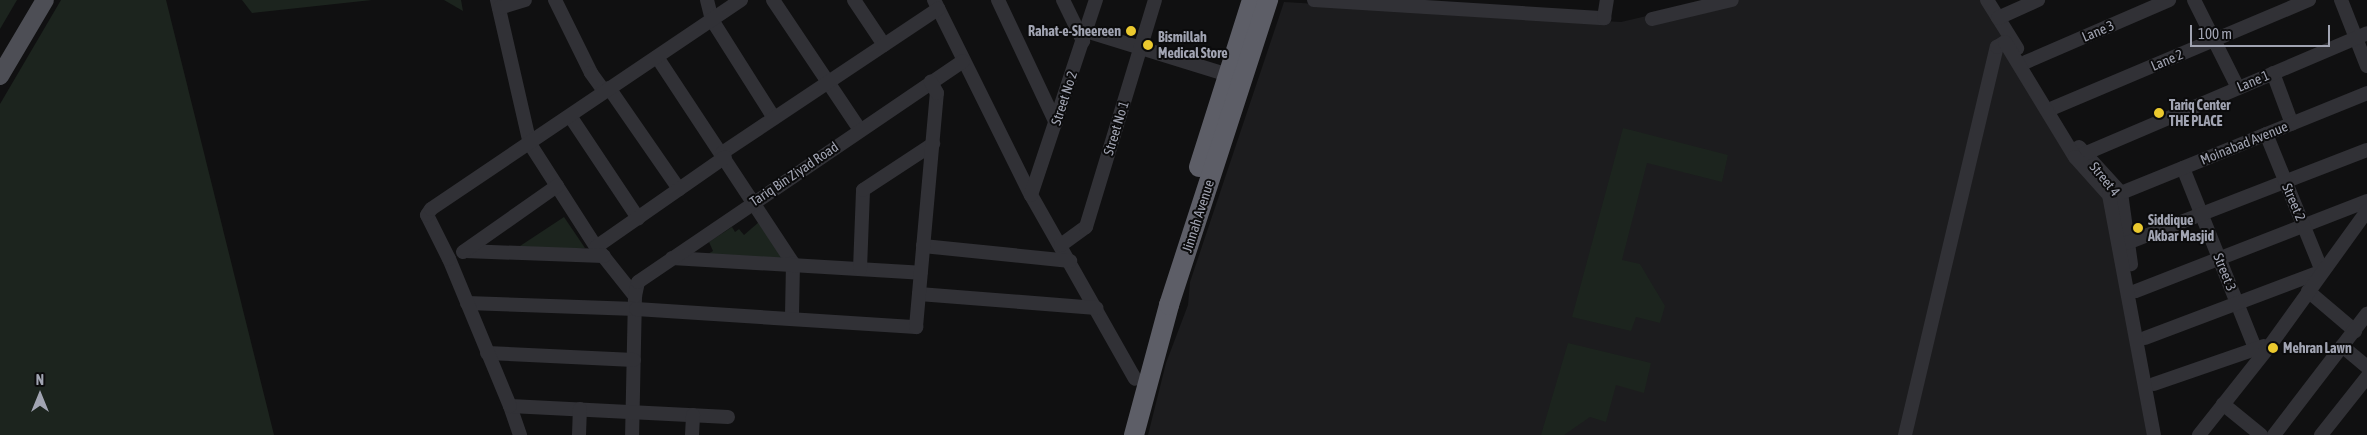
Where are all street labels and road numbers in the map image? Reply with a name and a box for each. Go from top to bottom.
street label: Lane 3 [2079,17,2117,45]
street label: Lane 2 [2148,46,2186,74]
street label: Lane 1 [2234,67,2272,95]
street label: Street No 2 [1047,69,1081,127]
street label: Street No 1 [1100,99,1132,157]
street label: Moinabad Avenue [2198,118,2290,168]
street label: Tariq Bin Ziyad Road [747,138,841,210]
street label: Street 4 [2086,158,2124,200]
street label: Jinnah Avenue [1178,178,1218,254]
street label: Street 2 [2279,181,2309,223]
street label: Street 3 [2210,251,2240,293]

